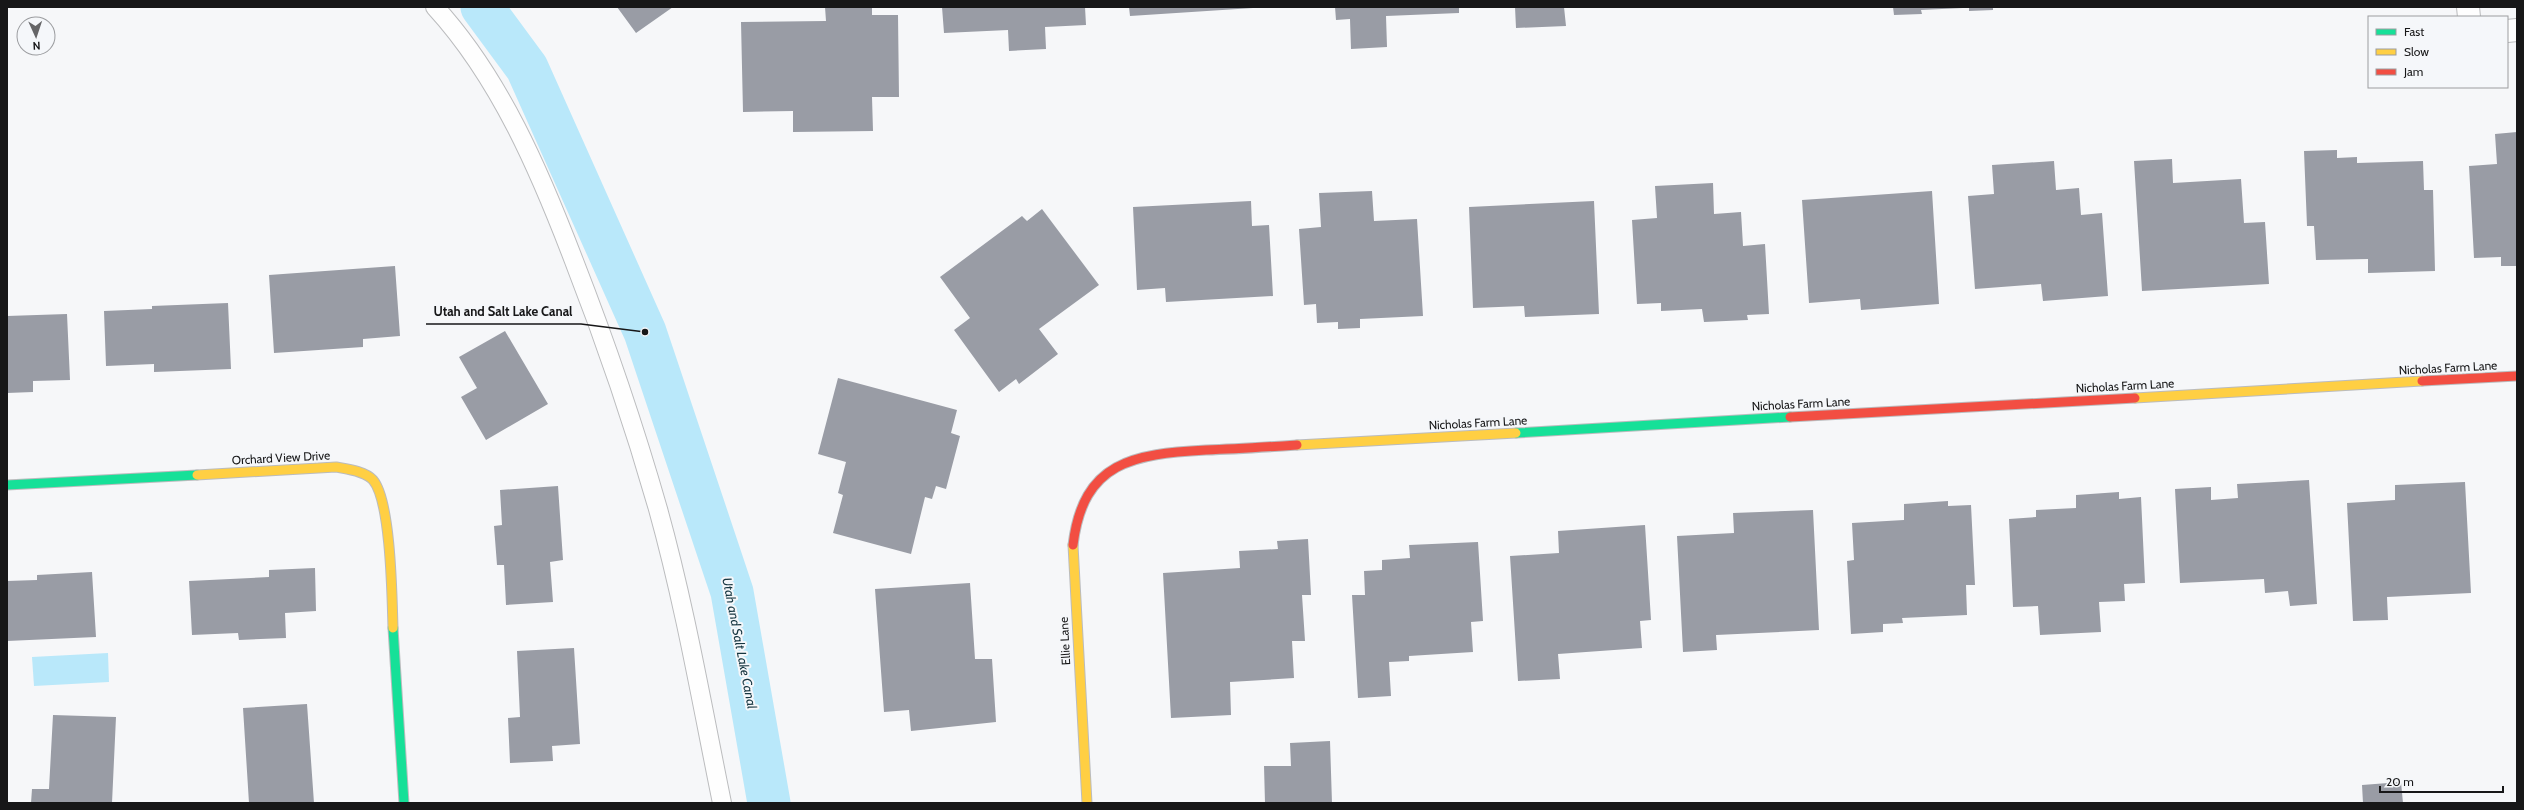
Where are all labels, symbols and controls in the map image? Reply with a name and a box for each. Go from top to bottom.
north arrow [16,16,56,56]
legend [2368,16,2508,88]
text: Fast [2404,24,2424,39]
text: N [32,39,41,53]
text: Slow [2404,44,2429,59]
text: Jam [2403,64,2423,79]
callout: Utah and Salt Lake Canal [426,299,581,324]
text: Utah and Salt Lake Canal [433,303,573,319]
street label: Nicholas Farm Lane [2398,357,2498,378]
street label: Nicholas Farm Lane [2075,375,2175,396]
street label: Nicholas Farm Lane [1751,393,1851,414]
street label: Nicholas Farm Lane [1428,412,1528,433]
street label: Orchard View Drive [231,447,330,468]
water label: Utah and Salt Lake Canal [719,576,761,710]
street label: Ellie Lane [1056,617,1073,666]
scale bar [2380,768,2503,794]
text: 20 m [2386,774,2414,789]

